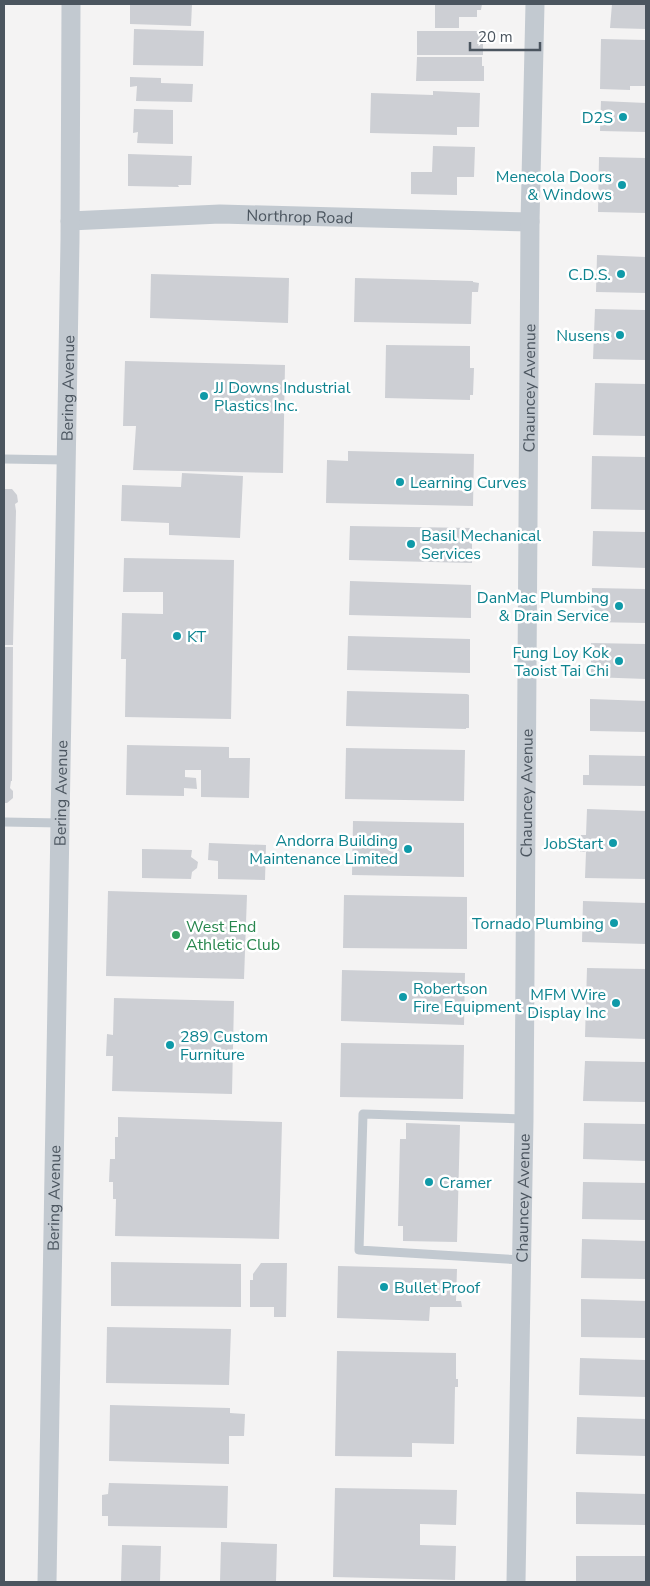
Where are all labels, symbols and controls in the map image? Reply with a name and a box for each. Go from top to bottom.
scale bar [470,20,540,52]
text: 20 m [478,27,513,47]
place label: D2S [582,107,613,129]
marker: D2S [617,111,629,123]
place label: Menecola Doors & Windows [496,166,612,206]
marker: Menecola Doors & Windows [616,179,628,191]
street label: Northrop Road [246,205,353,229]
place label: C.D.S. [568,264,611,286]
marker: C.D.S. [615,268,627,280]
street label: Chauncey Avenue [518,324,541,453]
place label: Nusens [556,325,610,347]
marker: Nusens [614,329,626,341]
street label: Bering Avenue [57,335,80,441]
place label: JJ Downs Industrial Plastics Inc. [213,377,351,417]
marker: JJ Downs Industrial Plastics Inc. [198,390,210,402]
place label: Learning Curves [410,472,527,494]
marker: Learning Curves [394,476,406,488]
place label: Basil Mechanical Services [421,525,541,565]
marker: Basil Mechanical Services [405,538,417,550]
place label: DanMac Plumbing & Drain Service [477,587,609,627]
marker: DanMac Plumbing & Drain Service [613,600,625,612]
place label: KT [187,626,206,648]
marker: KT [171,630,183,642]
place label: Fung Loy Kok Taoist Tai Chi [512,642,610,682]
marker: Fung Loy Kok Taoist Tai Chi [613,655,625,667]
street label: Chauncey Avenue [516,729,539,858]
street label: Bering Avenue [50,740,73,846]
place label: Andorra Building Maintenance Limited [249,830,398,870]
place label: JobStart [543,833,603,855]
marker: JobStart [607,837,619,849]
marker: Andorra Building Maintenance Limited [402,843,414,855]
place label: Tornado Plumbing [472,913,604,935]
place label: West End Athletic Club [186,916,280,956]
marker: Tornado Plumbing [608,917,620,929]
marker: West End Athletic Club [170,929,182,941]
place label: Robertson Fire Equipment [413,978,522,1018]
place label: MFM Wire Display Inc [527,984,607,1024]
marker: Robertson Fire Equipment [397,991,409,1003]
marker: MFM Wire Display Inc [610,997,622,1009]
place label: 289 Custom Furniture [180,1026,268,1066]
marker: 289 Custom Furniture [164,1039,176,1051]
street label: Chauncey Avenue [512,1133,536,1263]
street label: Bering Avenue [43,1145,66,1251]
place label: Cramer [439,1172,492,1194]
marker: Cramer [423,1176,435,1188]
place label: Bullet Proof [394,1277,481,1299]
marker: Bullet Proof [378,1281,390,1293]

